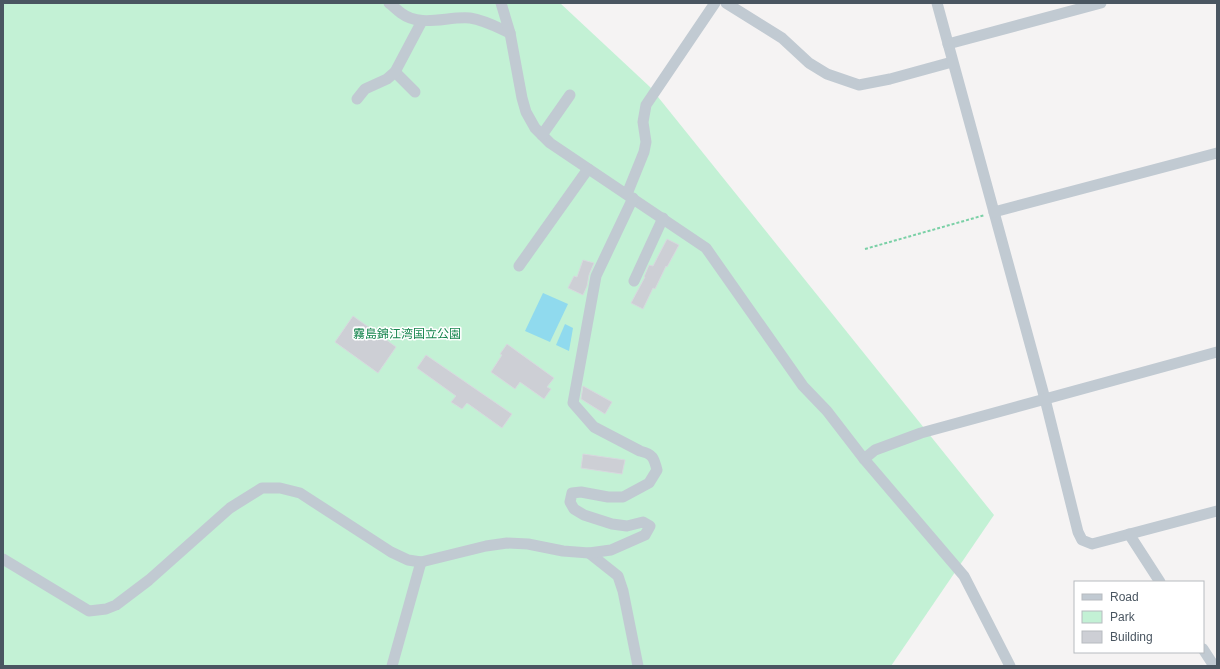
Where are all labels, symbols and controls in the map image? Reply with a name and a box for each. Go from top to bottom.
park label: 霧島錦江湾国立公園 [353,327,461,341]
legend [1074,581,1204,653]
text: Road [1110,590,1139,604]
text: Park [1110,610,1136,624]
text: Building [1110,630,1153,644]

